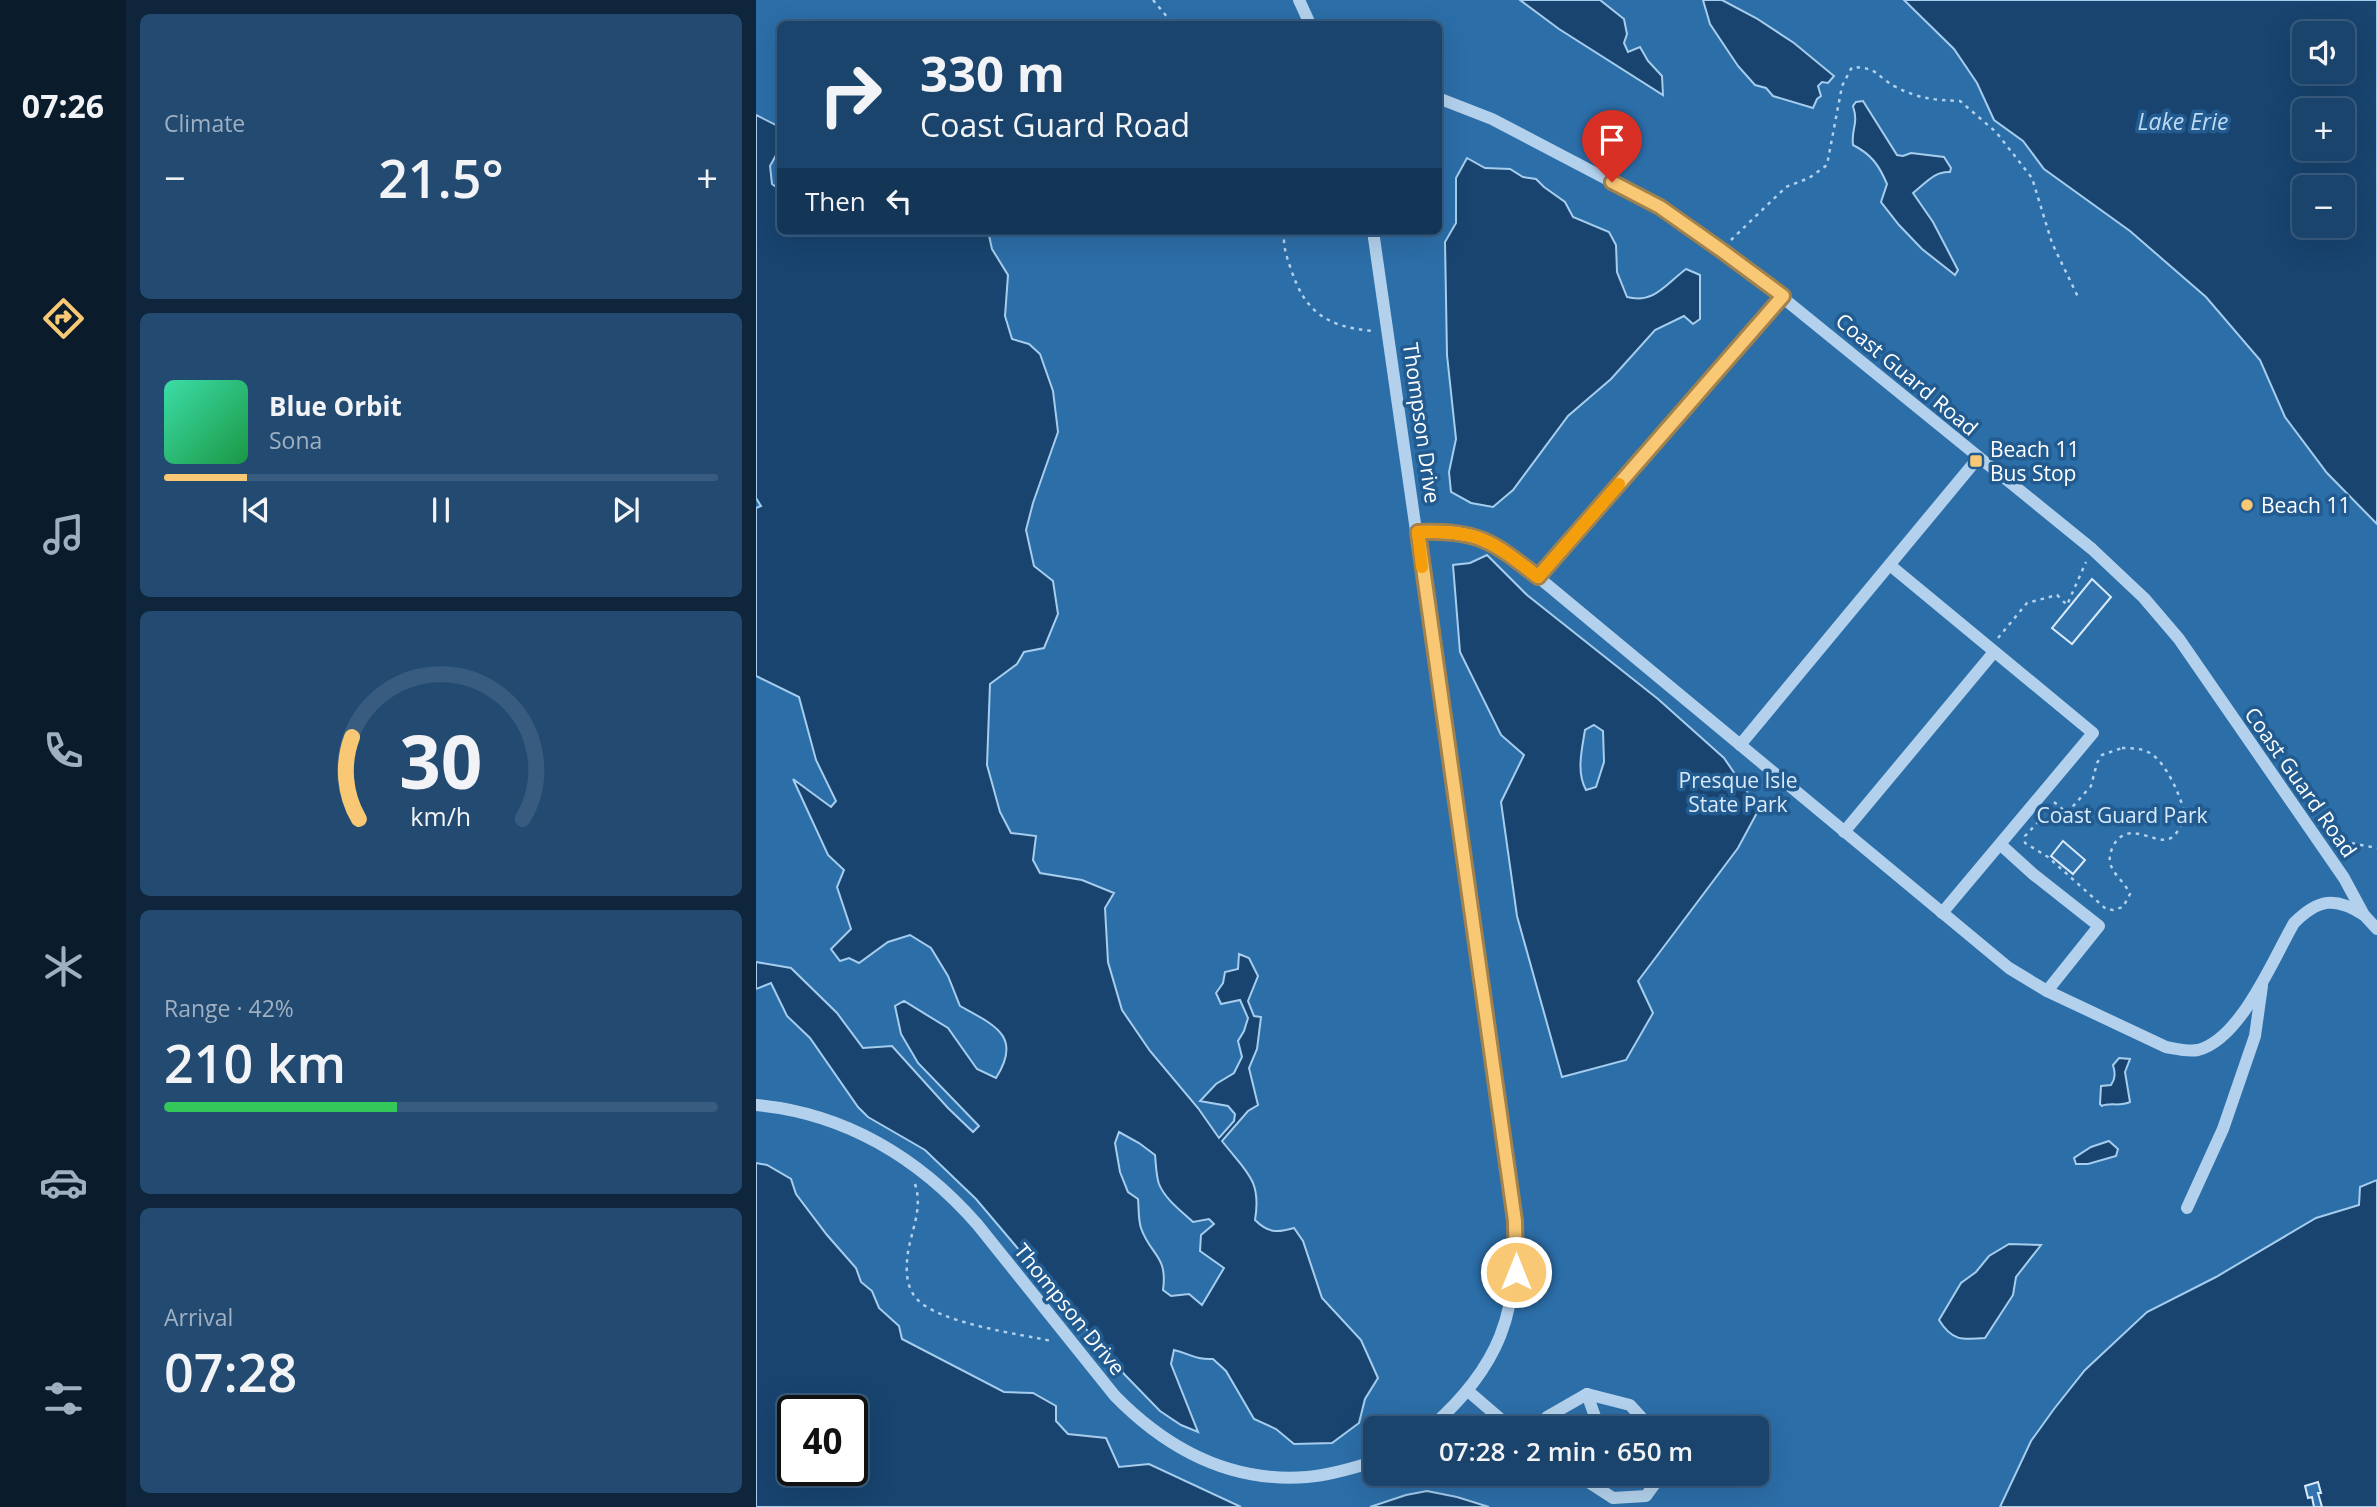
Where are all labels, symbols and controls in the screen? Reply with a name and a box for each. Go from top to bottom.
map controls [2292,21,2355,238]
button: sound [2292,21,2355,84]
text: 330 m [920,40,1065,106]
icon: right [805,49,896,140]
text: 07:26 [22,84,104,127]
button: + [2292,98,2355,161]
text: Coast Guard Road [920,103,1190,146]
water label: Lake Erie [2138,105,2228,137]
text: Climate [164,107,245,139]
pin [1582,110,1642,182]
icon: arrive [1593,121,1631,159]
text: 21.5° [378,142,504,213]
text: − [164,151,186,203]
text: + [696,151,718,203]
button: − [2292,175,2355,238]
icon: left [880,182,918,220]
text: Then [805,183,866,219]
icon: directions [39,294,88,343]
street label: Coast Guard Road [1830,306,1984,442]
street label: Thompson Drive [1397,341,1447,505]
text: Blue Orbit [269,388,402,424]
text: Sona [269,424,322,456]
place label: Beach 11 Bus Stop [1990,435,2079,487]
marker: Beach 11 Bus Stop [1968,453,1984,469]
icon: previous [237,491,275,529]
icon: pause [422,491,460,529]
icon: next [607,491,645,529]
place label: Beach 11 [2261,491,2350,519]
marker: Beach 11 [2239,497,2255,513]
icon: music [39,510,88,559]
street label: Coast Guard Road [2239,701,2363,863]
text: 30 [399,712,483,811]
icon: phone [39,726,88,775]
park label: Presque Isle State Park [1679,766,1797,818]
text: km/h [411,799,471,833]
park label: Coast Guard Park [2036,801,2208,829]
icon: climate [39,942,88,991]
text: Range · 42% [164,992,294,1024]
text: 210 km [164,1027,346,1098]
icon: car [39,1158,88,1207]
position arrow [1479,1235,1553,1309]
street label: Thompson Drive [1008,1237,1132,1381]
text: Arrival [164,1301,233,1333]
text: 07:28 [164,1336,297,1407]
icon: filters [39,1374,88,1423]
speed limit sign: 40 [777,1395,868,1486]
text: 07:28 · 2 min · 650 m [1439,1433,1693,1469]

